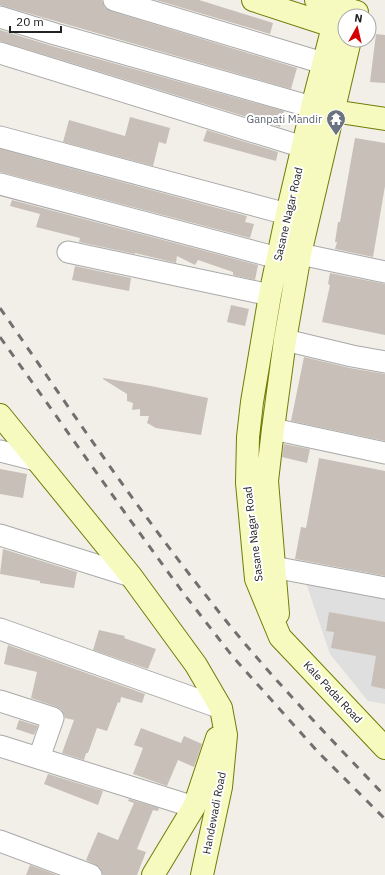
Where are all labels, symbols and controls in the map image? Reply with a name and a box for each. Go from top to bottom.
scale bar [10,8,61,34]
north arrow [337,8,377,48]
text: N [353,11,363,26]
text: 20 m [16,14,44,29]
temple icon: Ganpati Mandir [325,108,347,136]
place label: Ganpati Mandir [247,112,322,126]
street label: Sasane Nagar Road [270,166,306,262]
street label: Sasane Nagar Road [240,486,266,582]
street label: Kale Padal Road [301,658,365,726]
street label: Handewadi Road [199,771,229,855]

